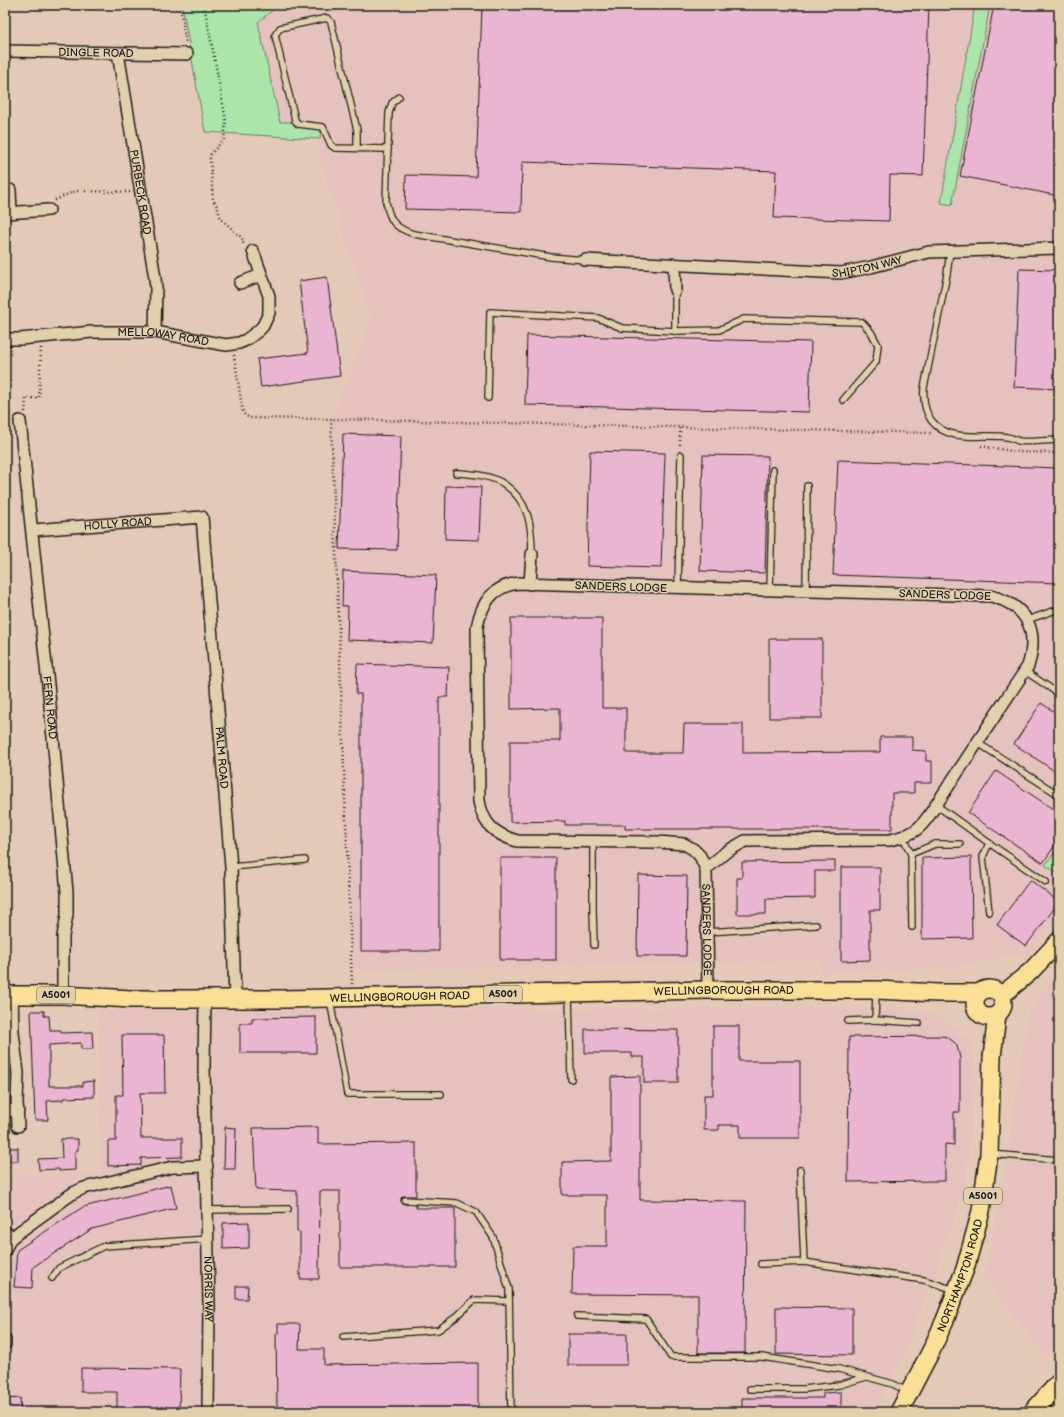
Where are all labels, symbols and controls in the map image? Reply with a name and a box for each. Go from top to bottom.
street label: DINGLE ROAD [58,45,134,60]
street label: PURBECK ROAD [127,149,154,236]
street label: SHIPTON WAY [832,253,904,280]
street label: MELLOWAY ROAD [118,326,210,348]
street label: HOLLY ROAD [83,514,152,533]
street label: SANDERS LODGE [575,579,667,595]
street label: SANDERS LODGE [899,587,991,603]
street label: FERN ROAD [41,675,60,740]
street label: PALM ROAD [213,726,231,789]
street label: SANDERS LODGE [700,884,714,976]
street label: WELLINGBOROUGH ROAD [654,983,794,998]
road number: A5001 [484,986,522,1002]
road number: A5001 [37,987,75,1003]
street label: WELLINGBOROUGH ROAD [330,989,470,1005]
road number: A5001 [964,1188,1002,1204]
street label: NORTHAMPTON ROAD [934,1218,985,1334]
street label: NORRIS WAY [201,1256,216,1323]

